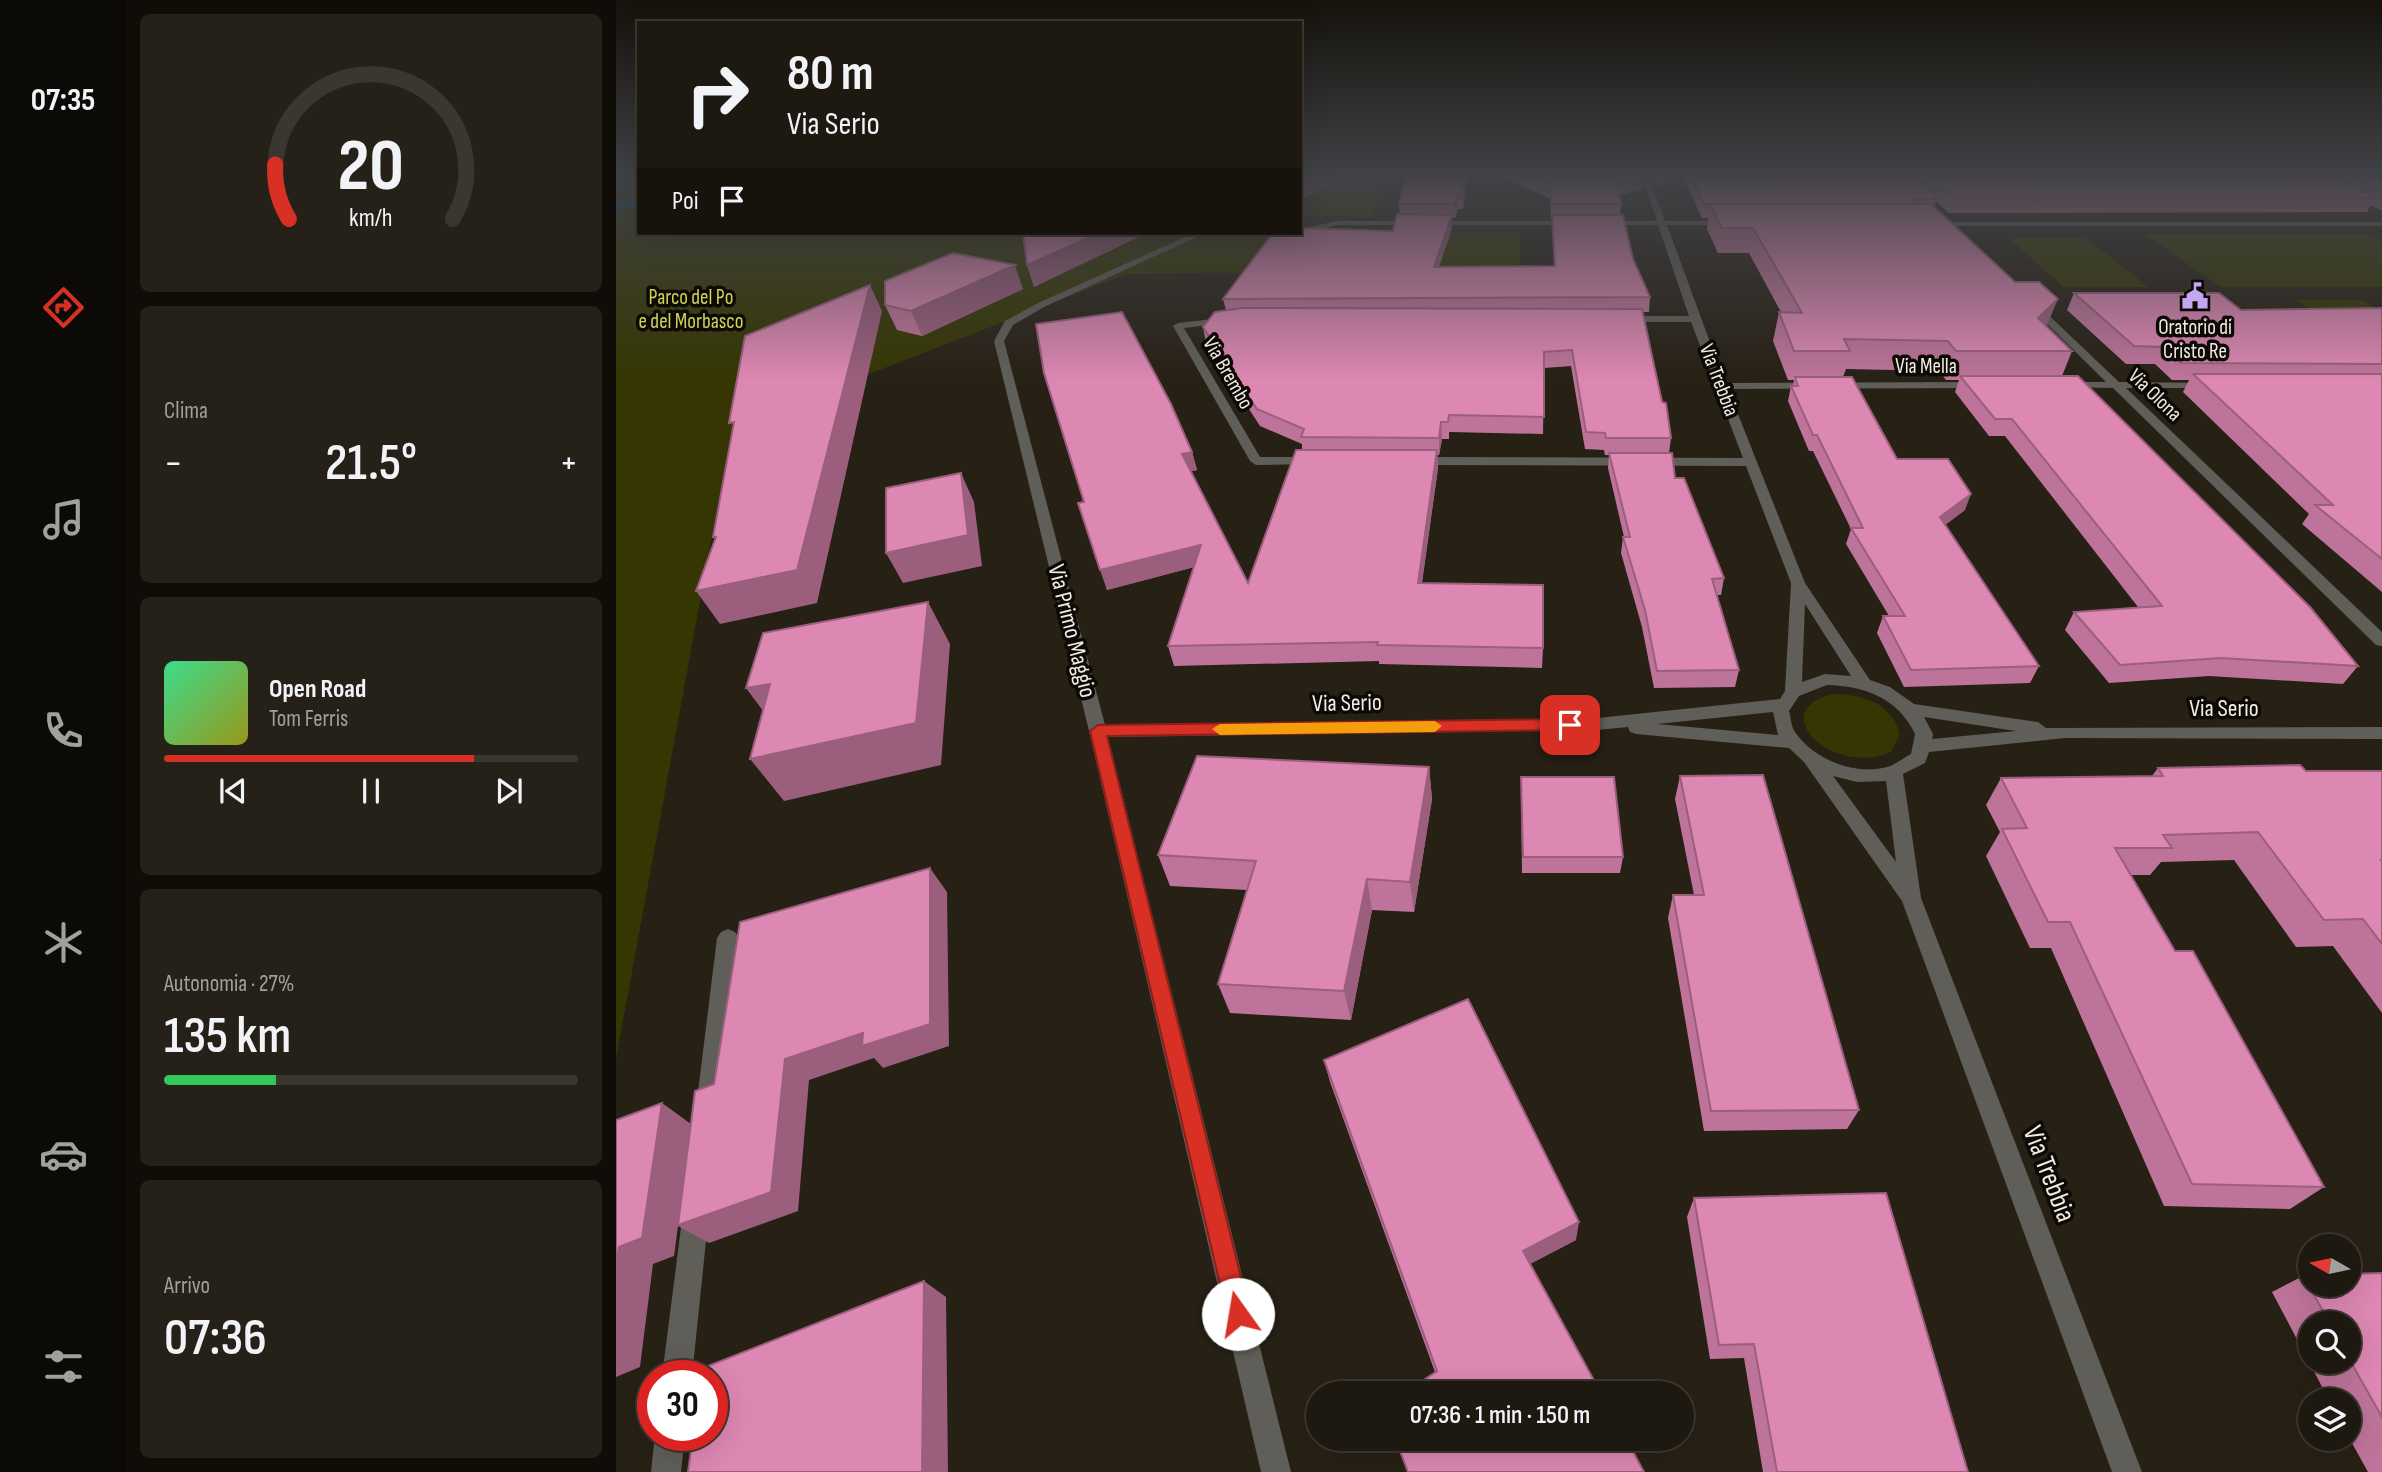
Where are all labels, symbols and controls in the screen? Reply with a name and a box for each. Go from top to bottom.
text: 80 m [787,45,874,104]
icon: right [672,49,763,140]
text: 07:35 [31,81,95,120]
text: Via Serio [787,105,880,144]
text: 20 [338,123,404,211]
icon: arrive [713,182,751,220]
text: Poi [672,186,699,217]
text: km/h [349,203,393,234]
public building icon: Oratorio di Cristo Re [2180,281,2210,311]
icon: directions [39,283,88,332]
park label: Parco del Po e del Morbasco [639,285,743,334]
place label: Oratorio di Cristo Re [2158,315,2232,364]
street label: Via Brembo [1197,332,1259,414]
street label: Via Trebbia [1694,340,1744,420]
street label: Via Mella [1895,354,1957,379]
street label: Via Olona [2123,363,2187,427]
text: Clima [164,397,208,425]
text: 21.5° [325,432,417,495]
text: − [164,441,183,486]
text: + [559,441,578,486]
icon: music [39,495,88,544]
street label: Via Primo Maggio [1041,561,1103,701]
text: Open Road [269,674,366,705]
street label: Via Serio [1312,688,1382,718]
street label: Via Serio [2189,694,2259,723]
pin [1540,695,1600,755]
text: Tom Ferris [269,705,348,733]
icon: phone [39,706,88,755]
icon: arrive [1551,706,1589,744]
icon: previous [214,772,252,810]
icon: pause [352,772,390,810]
icon: next [490,772,528,810]
icon: climate [39,918,88,967]
text: Autonomia · 27% [164,970,294,998]
text: 135 km [164,1005,291,1068]
street label: Via Trebbia [2016,1121,2082,1227]
icon: car [39,1130,88,1179]
north arrow [2298,1234,2361,1297]
map controls [2298,1234,2361,1451]
text: Arrivo [164,1272,210,1300]
position arrow [1201,1277,1275,1351]
text: 07:36 [164,1307,267,1370]
button: search [2298,1311,2361,1374]
icon: filters [39,1342,88,1391]
speed limit sign: 30 [637,1360,728,1451]
button: layers [2298,1388,2361,1451]
text: 07:36 · 1 min · 150 m [1410,1400,1590,1431]

